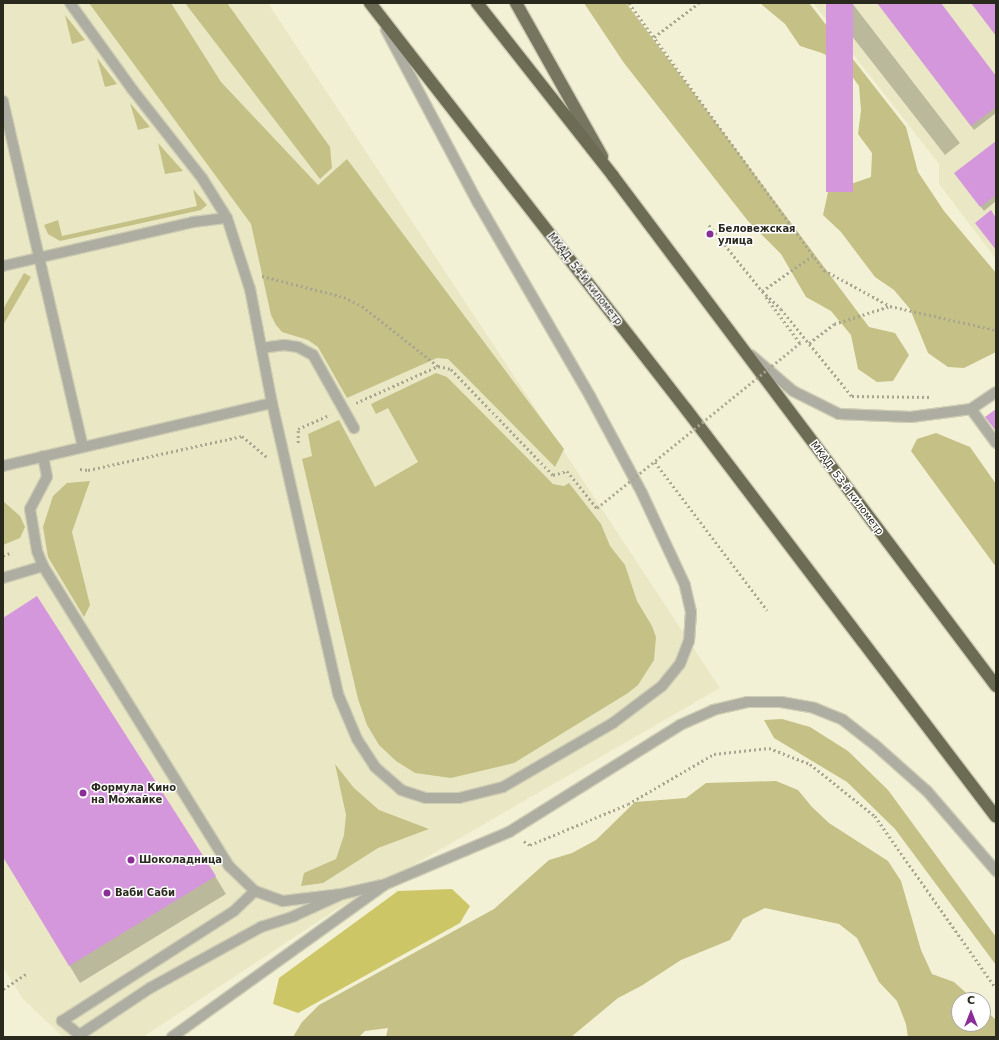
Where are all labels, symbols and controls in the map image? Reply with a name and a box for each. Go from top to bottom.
place label: Беловежская улица [718,222,796,246]
marker: Беловежская улица [705,229,715,239]
street label: МКАД, 54-й километр [545,231,625,327]
street label: МКАД, 53-й километр [808,439,886,537]
place label: Формула Кино на Можайке [91,781,176,804]
marker: Формула Кино на Можайке [78,788,88,798]
place label: Шоколадница [139,854,222,866]
marker: Шоколадница [126,855,136,865]
place label: Ваби Саби [115,887,175,899]
marker: Ваби Саби [102,888,112,898]
north arrow [951,992,991,1032]
text: С [967,994,975,1007]

